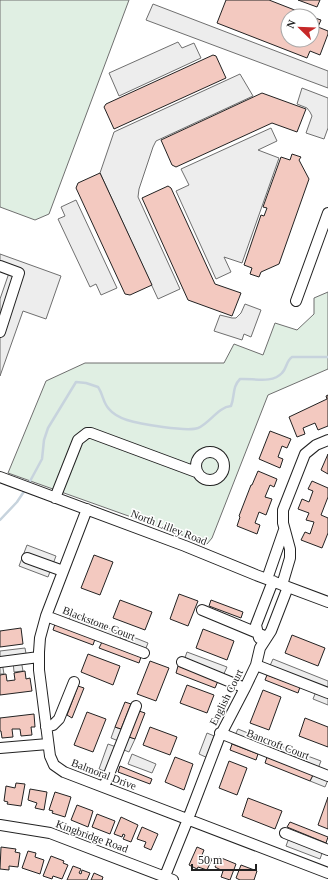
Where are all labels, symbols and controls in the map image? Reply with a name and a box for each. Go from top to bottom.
north arrow [280,8,320,48]
text: N [284,18,298,30]
street label: North Lilley Road [129,507,209,547]
street label: Blackstone Court [61,604,137,642]
street label: English Court [207,667,245,727]
street label: Bancroft Court [245,727,311,761]
street label: Balmoral Drive [70,756,138,792]
street label: Kingbridge Road [54,817,130,855]
scale bar [192,846,256,872]
text: 50 m [198,853,223,867]

